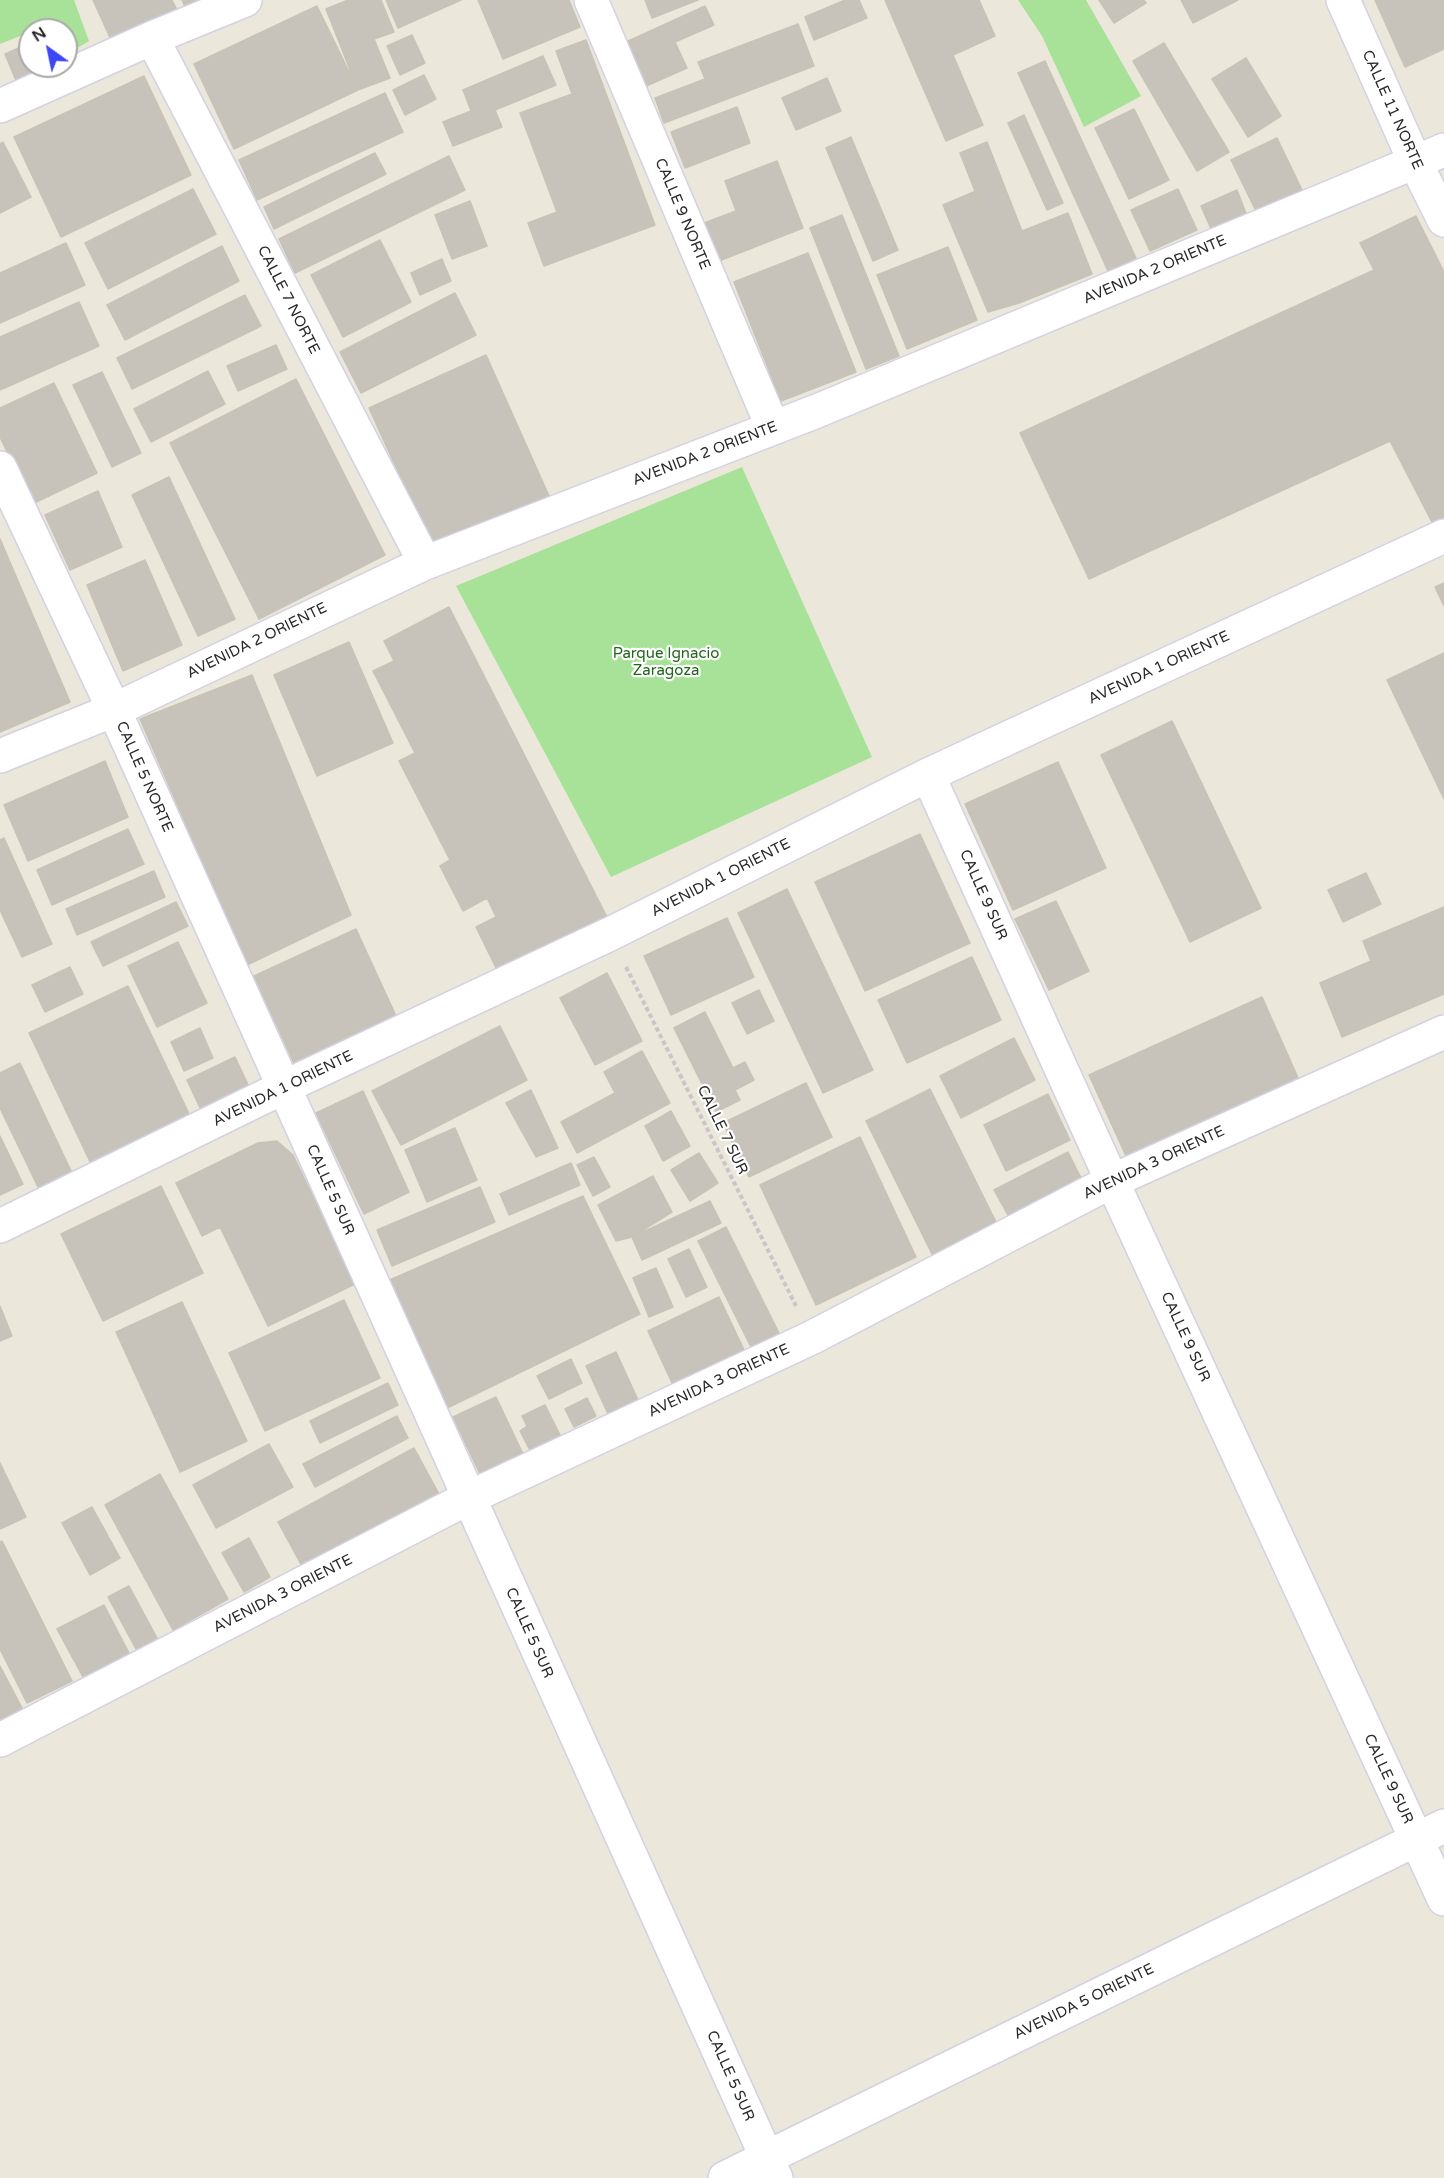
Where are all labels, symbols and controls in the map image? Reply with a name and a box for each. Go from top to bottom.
north arrow [18,18,78,78]
text: N [28,23,50,46]
street label: CALLE 11 NORTE [1358,48,1426,172]
street label: CALLE 9 NORTE [650,156,714,272]
street label: AVENIDA 2 ORIENTE [1081,232,1229,308]
street label: CALLE 7 NORTE [253,243,323,357]
street label: AVENIDA 2 ORIENTE [630,418,780,490]
street label: AVENIDA 2 ORIENTE [184,599,330,683]
street label: AVENIDA 1 ORIENTE [1086,627,1232,709]
park label: Parque Ignacio Zaragoza [613,645,719,680]
street label: CALLE 5 NORTE [112,719,176,835]
street label: AVENIDA 1 ORIENTE [648,835,794,921]
street label: CALLE 9 SUR [955,847,1011,943]
street label: AVENIDA 1 ORIENTE [210,1047,356,1131]
street label: CALLE 7 SUR [693,1082,751,1178]
street label: AVENIDA 3 ORIENTE [1081,1122,1227,1204]
street label: CALLE 5 SUR [302,1142,358,1238]
street label: CALLE 9 SUR [1156,1289,1214,1385]
street label: AVENIDA 3 ORIENTE [646,1340,792,1422]
street label: AVENIDA 3 ORIENTE [210,1551,356,1637]
street label: CALLE 5 SUR [501,1585,557,1681]
street label: CALLE 9 SUR [1359,1731,1417,1827]
street label: AVENIDA 5 ORIENTE [1011,1960,1157,2044]
street label: CALLE 5 SUR [702,2028,758,2124]

